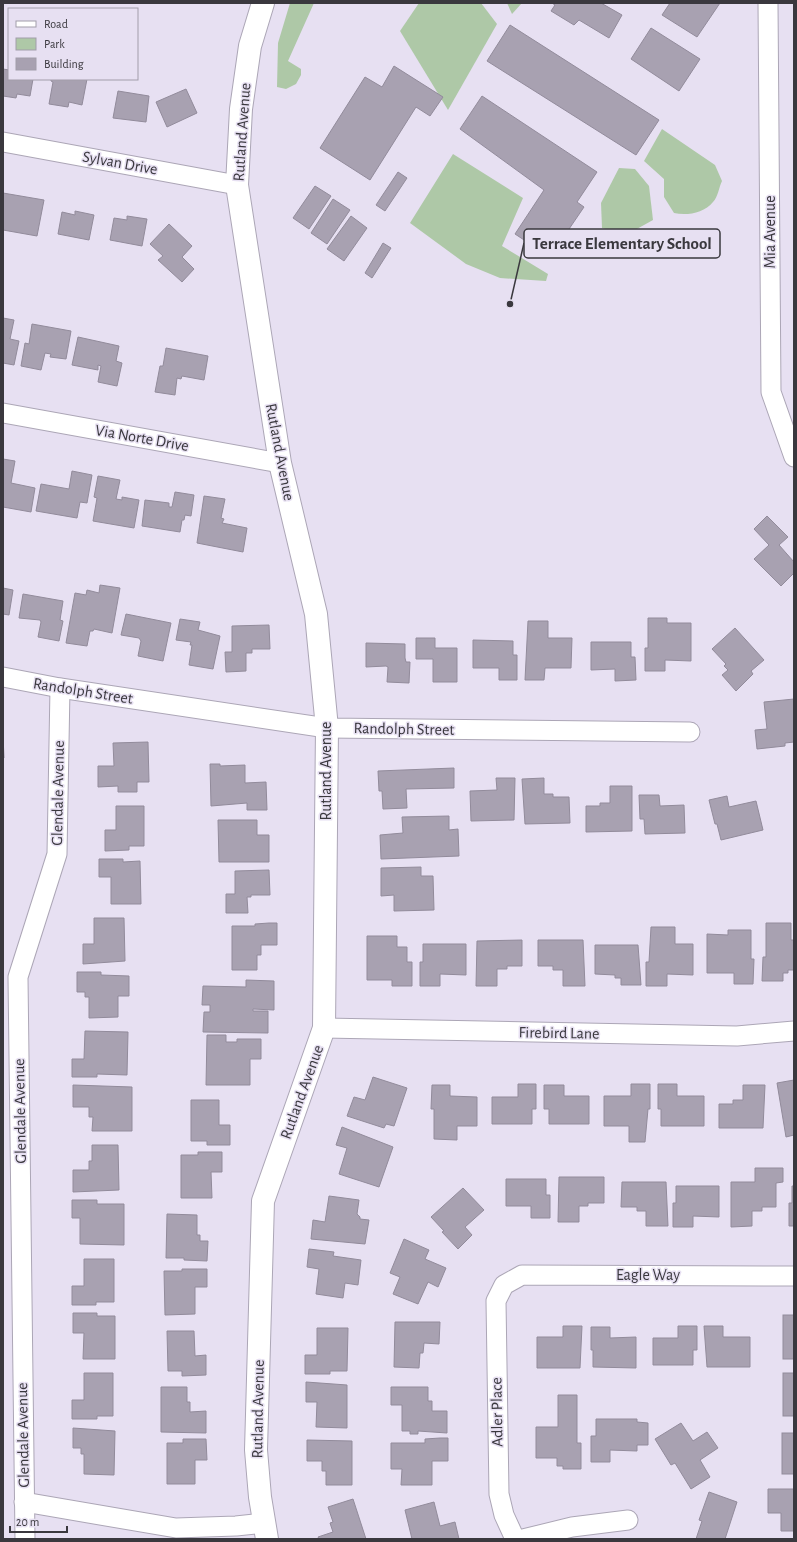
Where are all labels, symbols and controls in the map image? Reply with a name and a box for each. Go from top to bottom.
legend [8,8,138,80]
text: Road [44,18,68,30]
text: Park [44,38,65,50]
text: Building [44,58,84,70]
street label: Rutland Avenue [231,82,253,182]
street label: Sylvan Drive [81,149,159,178]
street label: Mia Avenue [762,195,778,269]
callout: Terrace Elementary School [524,229,720,258]
text: Terrace Elementary School [532,235,712,253]
street label: Rutland Avenue [263,402,297,502]
street label: Via Norte Drive [94,422,190,454]
street label: Randolph Street [32,675,134,707]
street label: Randolph Street [353,720,455,738]
street label: Rutland Avenue [318,722,334,820]
street label: Glendale Avenue [49,740,67,846]
street label: Firebird Lane [518,1024,600,1042]
street label: Rutland Avenue [278,1043,326,1141]
street label: Glendale Avenue [11,1058,29,1164]
street label: Eagle Way [616,1267,680,1284]
street label: Rutland Avenue [249,1359,267,1459]
street label: Adler Place [488,1377,506,1447]
street label: Glendale Avenue [14,1382,32,1488]
scale bar [10,1508,67,1534]
text: 20 m [16,1516,39,1528]

